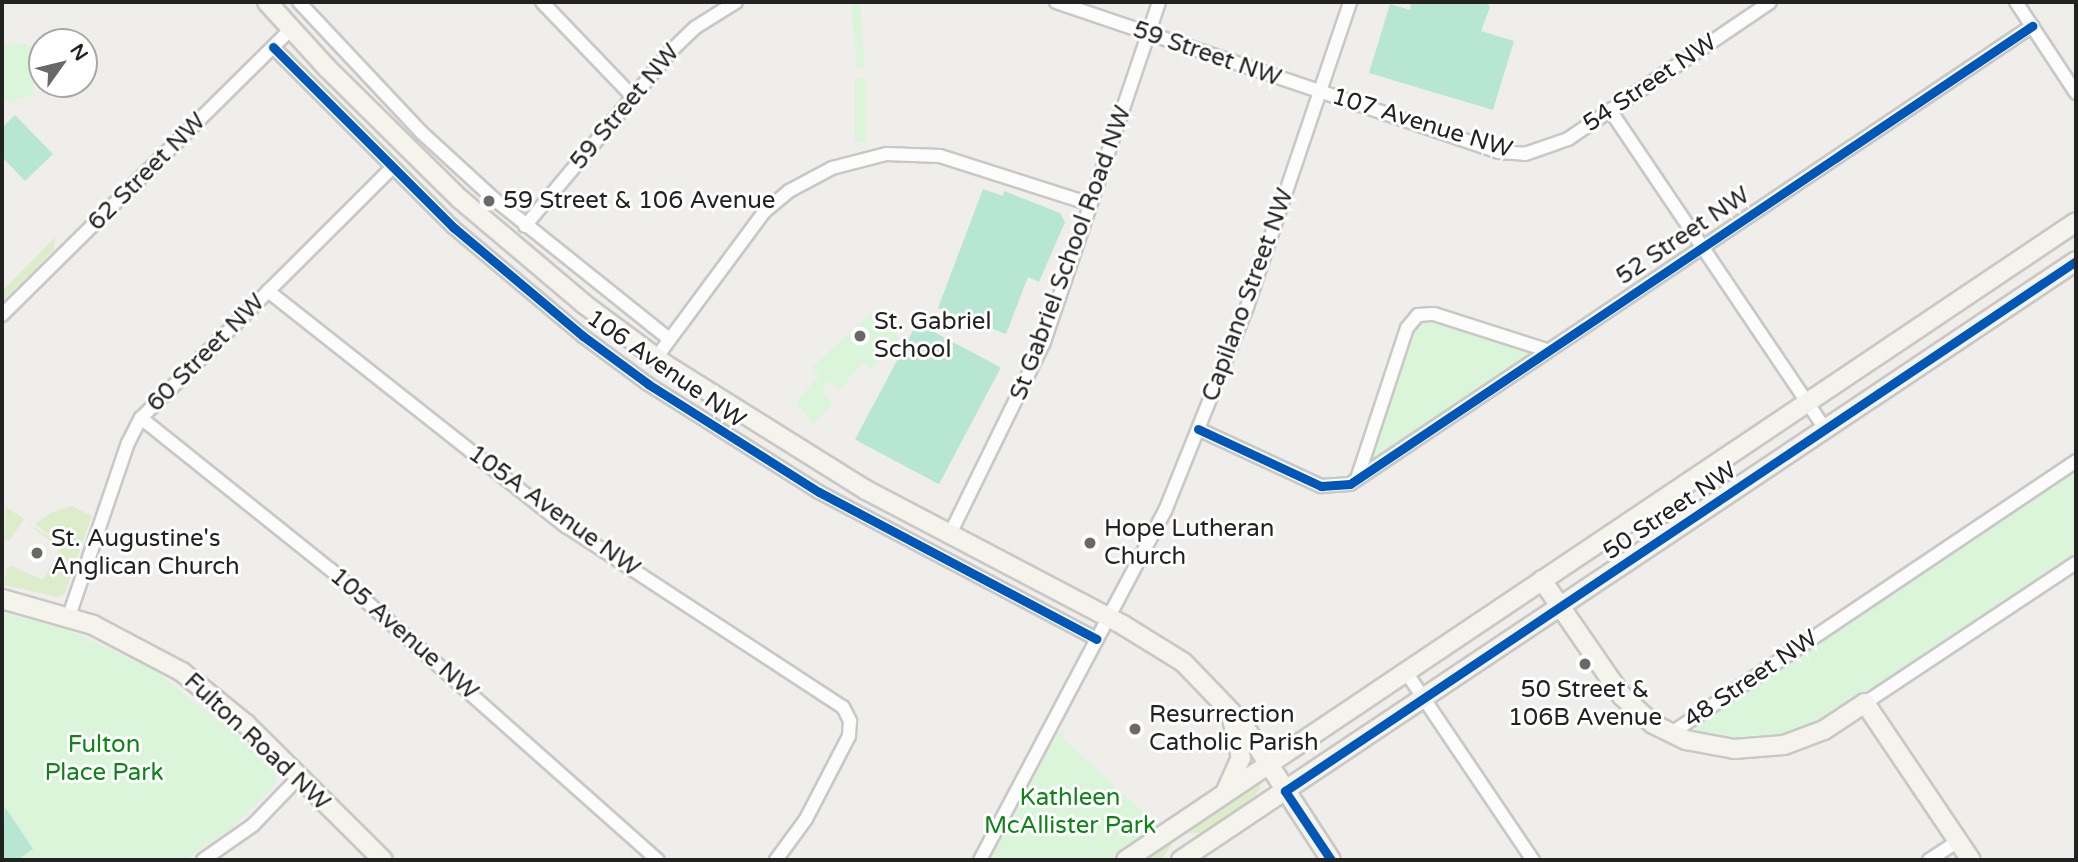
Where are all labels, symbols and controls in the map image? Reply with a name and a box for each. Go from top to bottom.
street label: 59 Street NW [1129,15,1285,93]
north arrow [28,28,98,98]
street label: 54 Street NW [1578,28,1722,138]
street label: 59 Street NW [564,38,686,176]
text: N [65,40,92,65]
street label: 107 Avenue NW [1328,82,1516,164]
street label: St Gabriel School Road NW [1004,102,1138,404]
street label: 62 Street NW [82,107,212,237]
street label: 52 Street NW [1611,181,1755,291]
street label: Capilano Street NW [1196,185,1300,405]
place label: 59 Street & 106 Avenue [503,187,775,215]
marker: 59 Street & 106 Avenue [481,193,497,209]
street label: 60 Street NW [141,288,271,418]
street label: 106 Avenue NW [581,304,751,434]
place label: St. Gabriel School [874,308,991,364]
marker: St. Gabriel School [852,328,868,344]
street label: 105A Avenue NW [463,439,645,583]
street label: 50 Street NW [1598,456,1742,566]
place label: Hope Lutheran Church [1104,515,1274,571]
place label: St. Augustine's Anglican Church [51,525,240,581]
marker: Hope Lutheran Church [1082,535,1098,551]
marker: St. Augustine's Anglican Church [29,545,45,561]
street label: 105 Avenue NW [324,562,484,706]
street label: 48 Street NW [1679,624,1823,734]
marker: 50 Street & 106B Avenue [1577,656,1593,672]
street label: Fulton Road NW [178,667,336,817]
place label: 50 Street & 106B Avenue [1508,676,1662,732]
place label: Resurrection Catholic Parish [1149,701,1319,757]
marker: Resurrection Catholic Parish [1127,721,1143,737]
park label: Fulton Place Park [44,731,164,787]
park label: Kathleen McAllister Park [984,784,1156,840]

